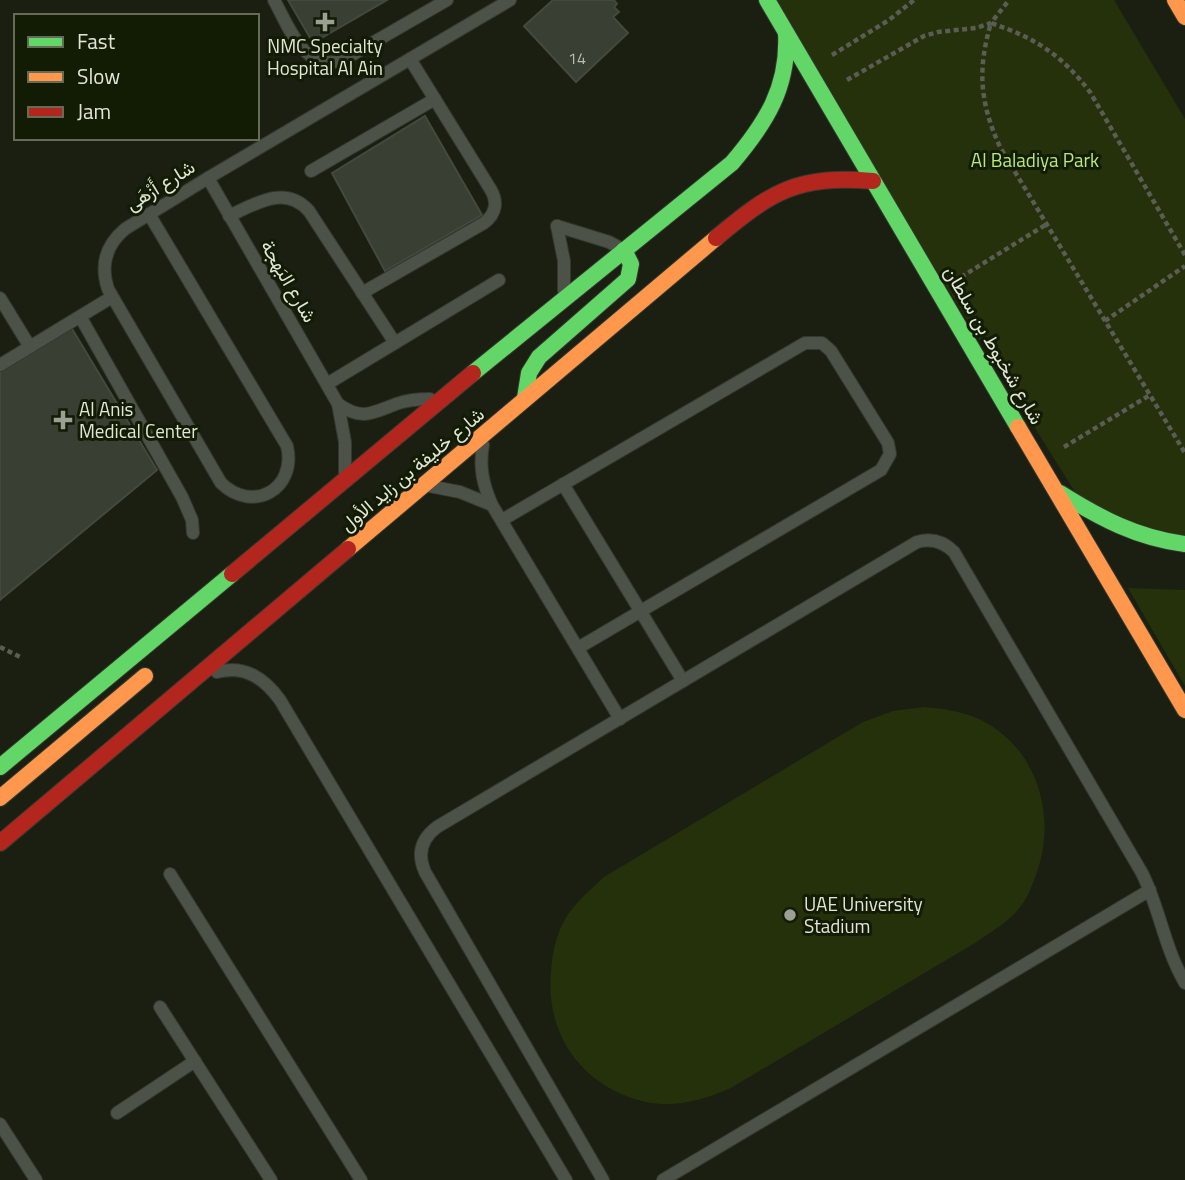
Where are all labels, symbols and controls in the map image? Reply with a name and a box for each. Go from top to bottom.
marker: NMC Specialty Hospital Al Ain [315,12,335,32]
legend [14,14,259,140]
text: Fast [77,25,116,57]
place label: NMC Specialty Hospital Al Ain [267,31,383,82]
house number: 14 [568,46,586,70]
text: Slow [77,60,120,92]
text: Jam [77,95,111,127]
park label: Al Baladiya Park [971,145,1099,174]
street label: شارع أَزْهَى [119,152,200,217]
street label: شارع البَهجة [254,234,325,327]
street label: شارع شخبوط بن سلطان [937,260,1052,429]
place label: Al Anis Medical Center [79,394,198,445]
street label: شارع خليفة بن زايد الأول [333,399,490,538]
marker: Al Anis Medical Center [53,410,73,430]
place label: UAE University Stadium [804,889,923,940]
marker: UAE University Stadium [782,907,798,923]

